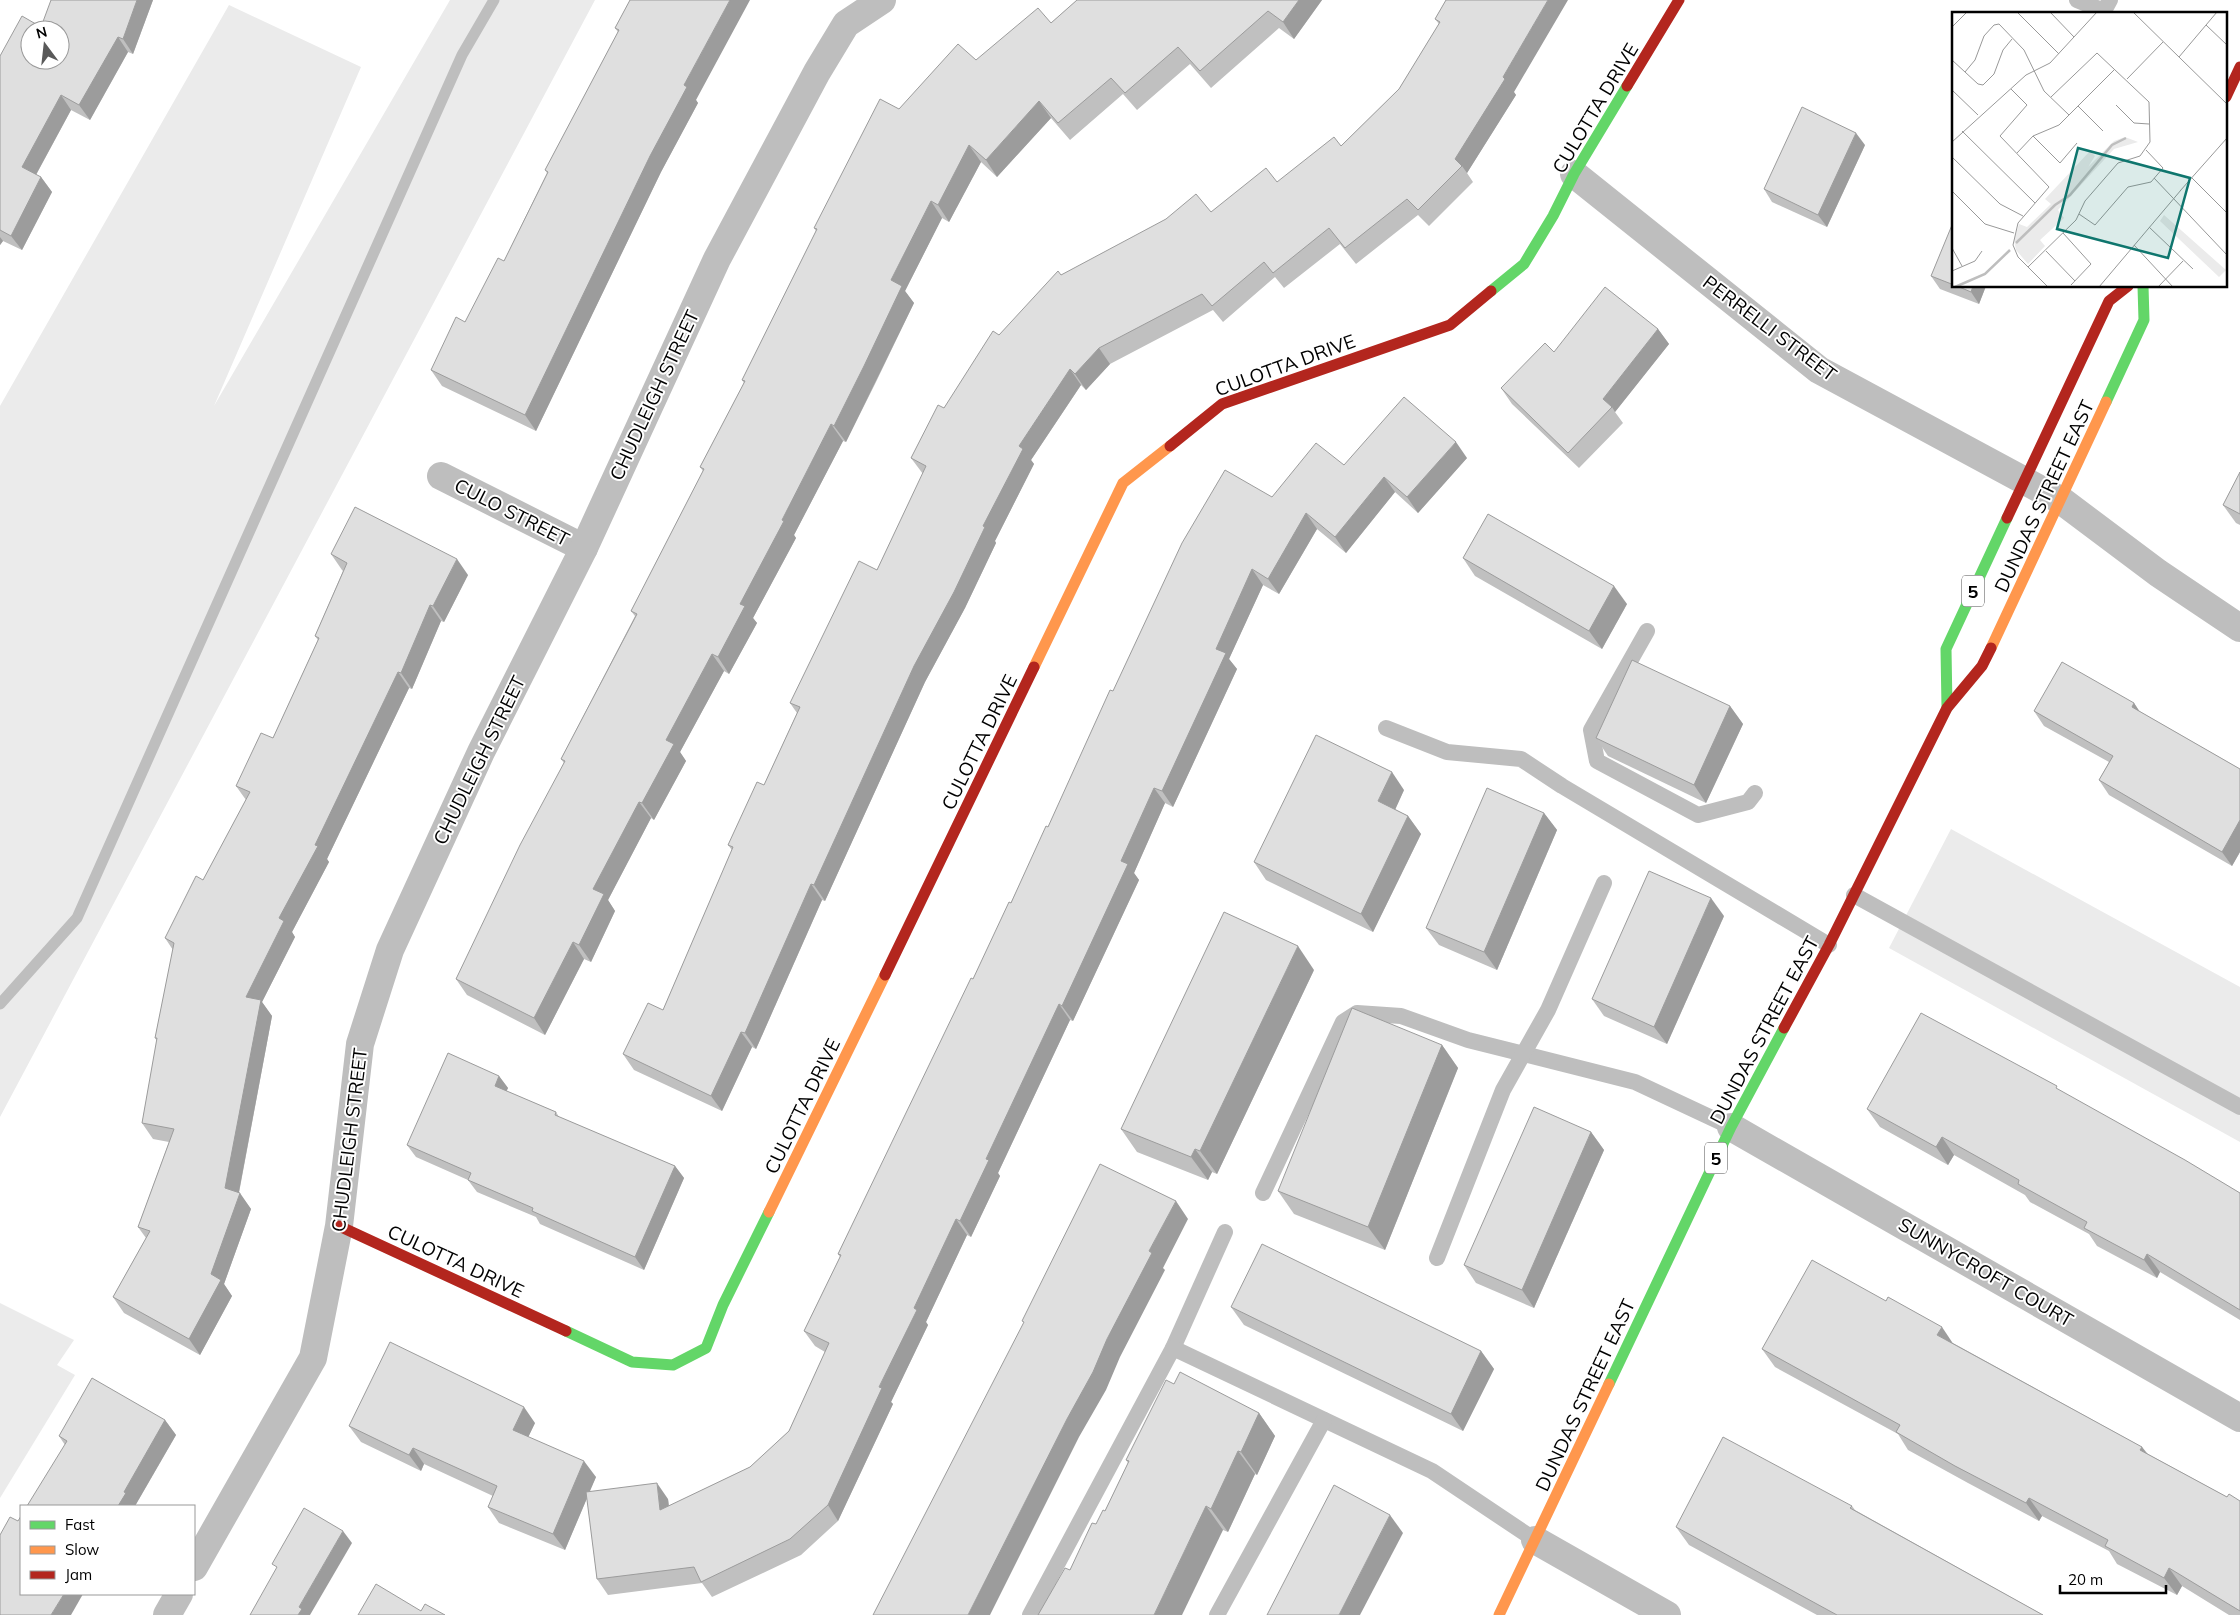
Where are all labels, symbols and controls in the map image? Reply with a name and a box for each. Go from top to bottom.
inset map [1952,12,2228,288]
north arrow [20,20,70,70]
text: N [34,22,49,43]
street label: CULOTTA DRIVE [1547,39,1643,177]
street label: PERRELLI STREET [1698,270,1842,386]
street label: CHUDLEIGH STREET [604,306,704,484]
street label: CULOTTA DRIVE [1211,328,1359,402]
street label: DUNDAS STREET EAST [1989,396,2099,596]
street label: CULO STREET [450,473,574,552]
road number: 5 [1962,576,1984,606]
street label: CULOTTA DRIVE [936,670,1022,814]
street label: CHUDLEIGH STREET [428,671,531,848]
street label: DUNDAS STREET EAST [1704,931,1824,1128]
street label: CULOTTA DRIVE [759,1034,845,1178]
street label: CHUDLEIGH STREET [326,1046,372,1233]
road number: 5 [1705,1142,1727,1174]
street label: SUNNYCROFT COURT [1894,1212,2078,1332]
street label: CULOTTA DRIVE [384,1219,528,1303]
street label: DUNDAS STREET EAST [1530,1295,1640,1495]
legend [20,1505,195,1595]
text: Fast [65,1515,95,1534]
text: Slow [65,1540,99,1559]
scale bar [2060,1562,2166,1594]
text: Jam [65,1565,92,1584]
text: 20 m [2068,1570,2103,1589]

